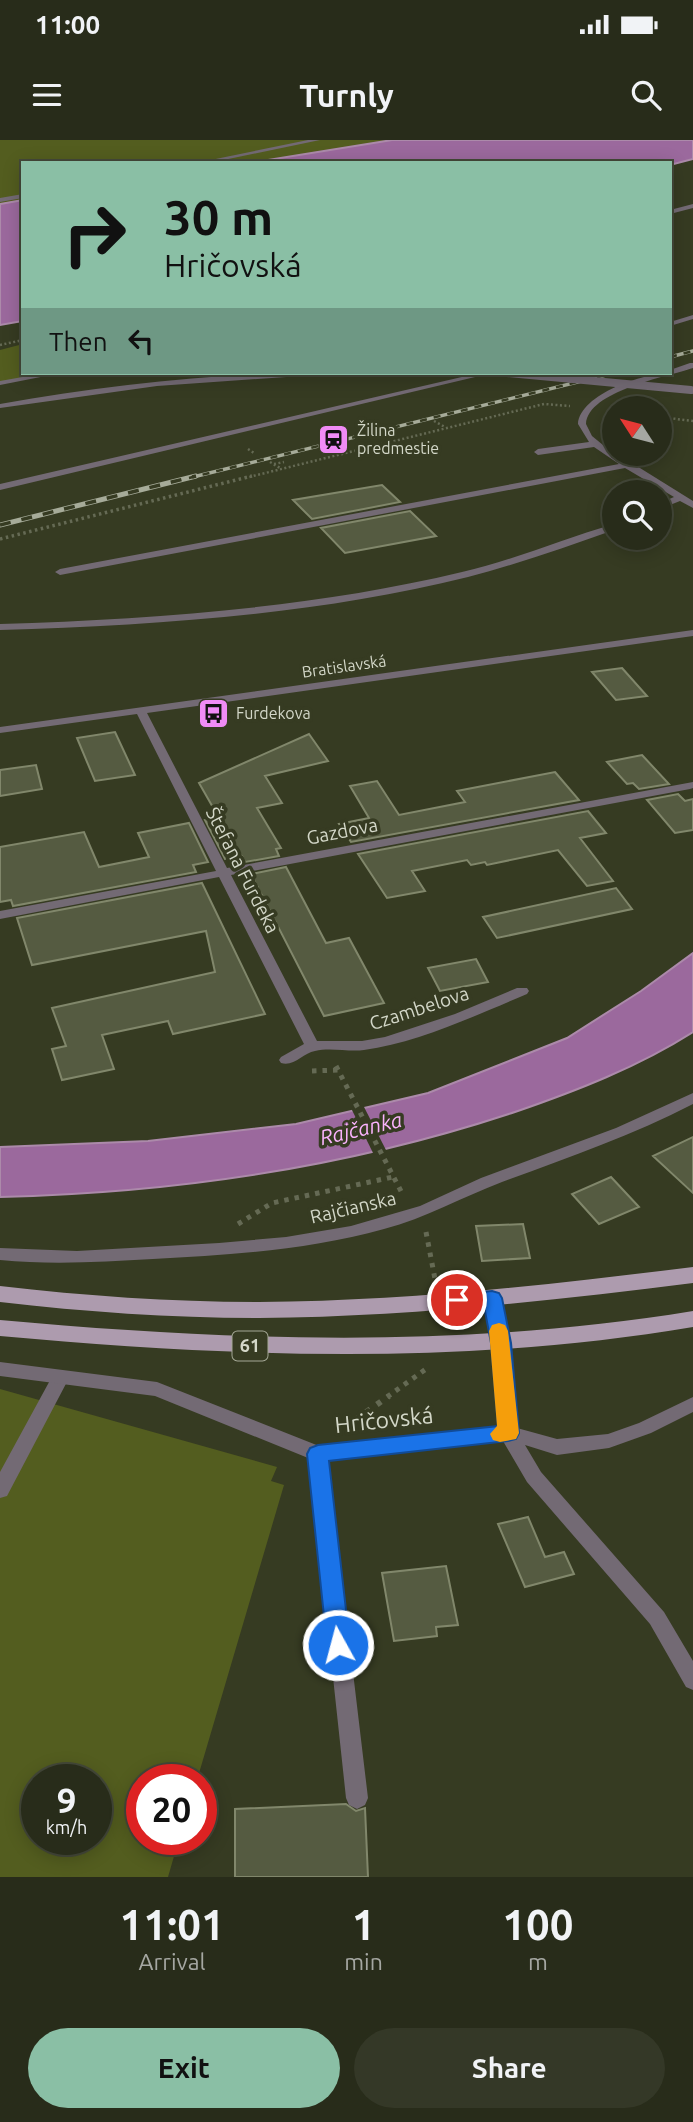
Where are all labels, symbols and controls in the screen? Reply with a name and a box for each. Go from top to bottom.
text: 11:00 [35,10,100,39]
icon: menu [28,76,66,114]
icon: search [627,76,665,114]
text: Turnly [299,77,394,113]
icon: right [49,189,140,280]
text: 30 m [164,189,273,244]
text: Hričovská [164,247,302,283]
icon: left [122,322,160,360]
text: Then [49,327,108,356]
north arrow [602,396,672,466]
map controls [602,396,672,550]
place label: Žilina predmestie [357,420,439,457]
station icon: Žilina predmestie [317,422,351,456]
button: search [602,480,672,550]
street label: Bratislavská [301,651,387,681]
bus stop icon: Furdekova [196,696,230,730]
place label: Furdekova [236,704,311,722]
street label: Štefana Furdeka [202,803,284,937]
street label: Gazdova [305,813,379,849]
street label: Czambelova [367,982,471,1034]
water label: Rajčanka [317,1107,404,1149]
street label: Rajčianska [308,1186,398,1228]
pin [427,1270,487,1330]
icon: arrive [438,1281,476,1319]
road number: 61 [232,1331,268,1360]
street label: Hričovská [333,1402,434,1437]
position arrow [301,1608,375,1682]
speed limit sign: 20 [126,1764,217,1855]
text: 9 [57,1780,76,1820]
text: km/h [46,1817,87,1837]
text: 11:01 [120,1901,225,1948]
text: 1 [352,1901,375,1948]
text: 100 [502,1901,573,1948]
text: Arrival [139,1949,206,1974]
text: min [344,1949,383,1974]
text: m [528,1949,548,1974]
button: Exit [28,2028,340,2108]
button: Share [354,2028,665,2108]

